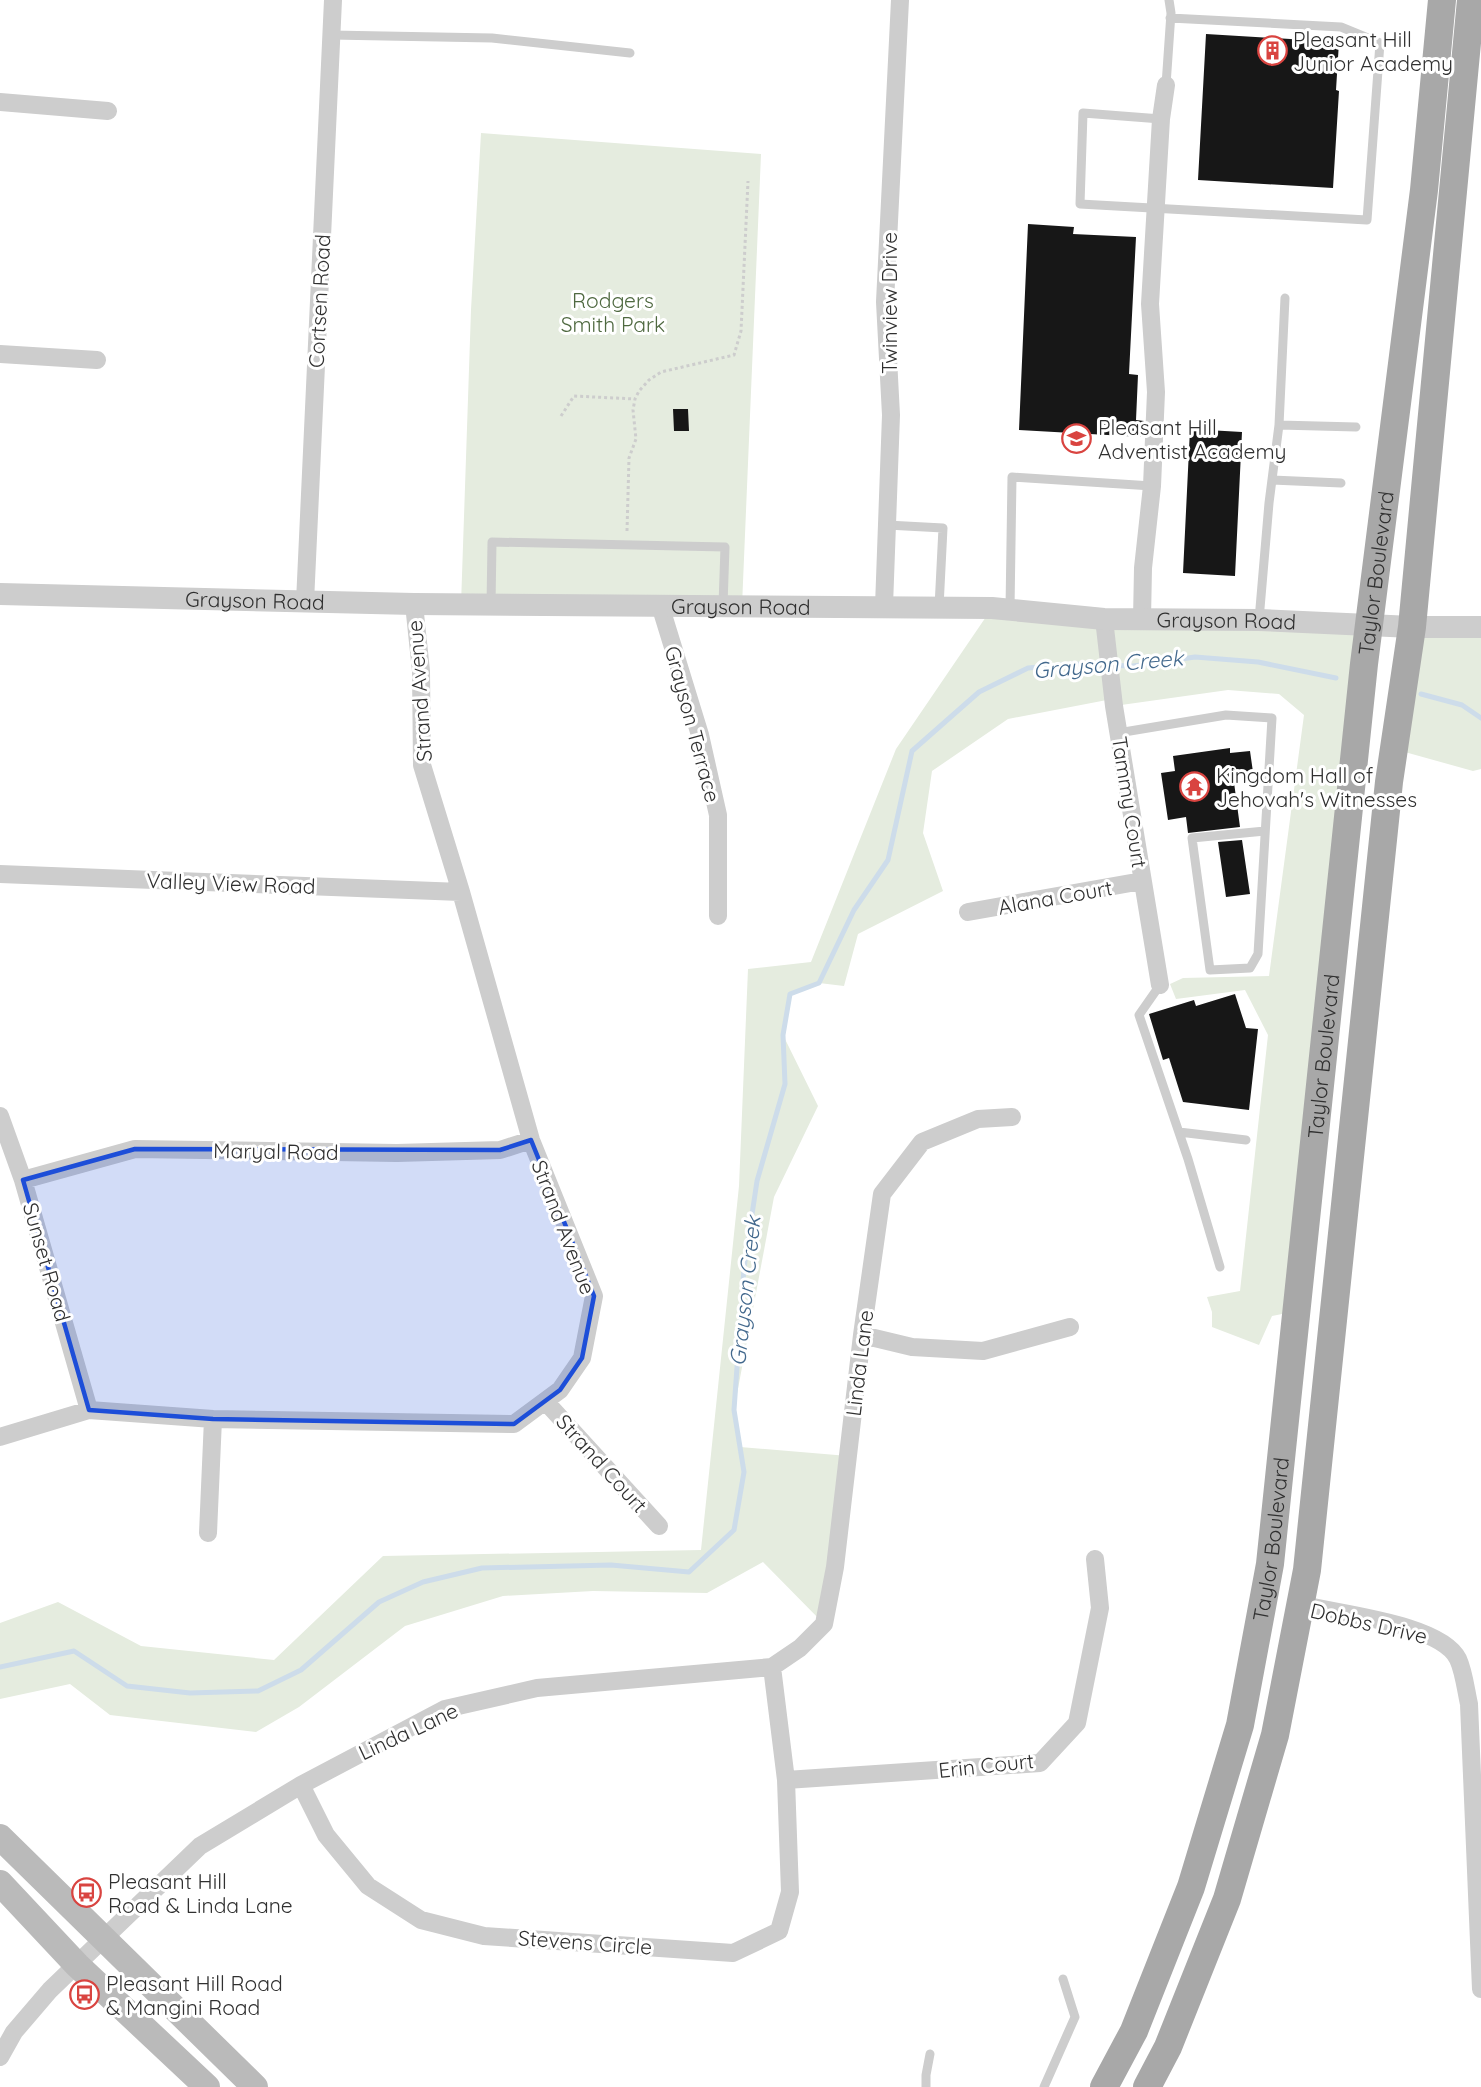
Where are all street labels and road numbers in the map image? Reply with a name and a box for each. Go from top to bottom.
street label: Twinview Drive [876,232,902,374]
street label: Cortsen Road [303,234,335,368]
street label: Taylor Boulevard [1352,489,1399,657]
street label: Grayson Road [185,585,325,615]
street label: Grayson Road [671,593,811,620]
street label: Grayson Road [1157,606,1297,635]
street label: Strand Avenue [401,619,437,763]
street label: Grayson Terrace [660,643,726,805]
street label: Tammy Court [1107,734,1153,870]
street label: Valley View Road [146,867,316,899]
street label: Alana Court [996,874,1114,920]
street label: Taylor Boulevard [1302,973,1345,1140]
street label: Maryal Road [213,1137,339,1165]
street label: Strand Avenue [526,1156,602,1298]
street label: Sunset Road [18,1200,76,1324]
street label: Linda Lane [840,1308,878,1418]
street label: Strand Court [551,1408,653,1518]
street label: Taylor Boulevard [1247,1456,1294,1623]
street label: Dobbs Drive [1308,1597,1430,1649]
street label: Linda Lane [354,1697,462,1765]
street label: Erin Court [937,1747,1035,1783]
street label: Stevens Circle [517,1924,653,1960]

